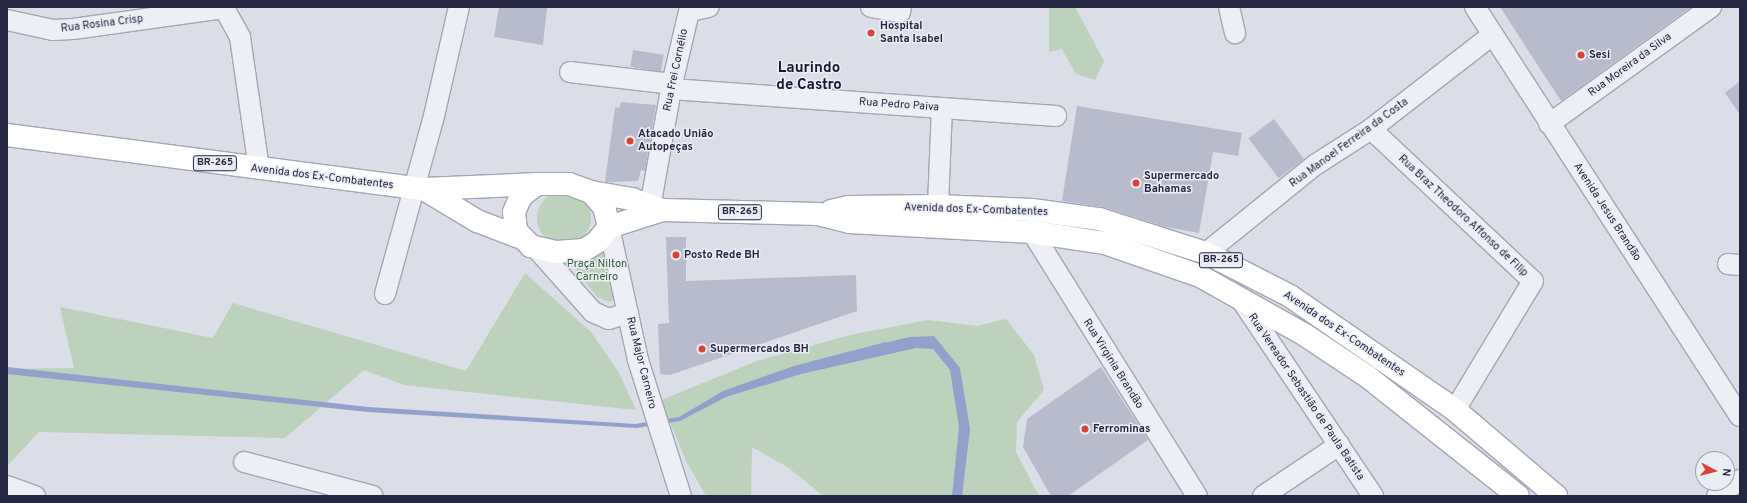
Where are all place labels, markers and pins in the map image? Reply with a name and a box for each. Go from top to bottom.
place label: Hospital Santa Isabel [880,20,943,46]
marker: Hospital Santa Isabel [865,27,877,39]
place label: Sesi [1589,48,1610,62]
marker: Sesi [1576,50,1586,60]
place label: Atacado União Autopeças [638,128,713,154]
marker: Atacado União Autopeças [625,136,635,146]
place label: Supermercado Bahamas [1144,170,1219,196]
marker: Supermercado Bahamas [1131,178,1141,188]
place label: Posto Rede BH [684,248,760,262]
marker: Posto Rede BH [671,250,681,260]
place label: Supermercados BH [710,342,809,356]
marker: Supermercados BH [697,344,707,354]
place label: Ferrominas [1093,422,1150,436]
marker: Ferrominas [1080,424,1090,434]

